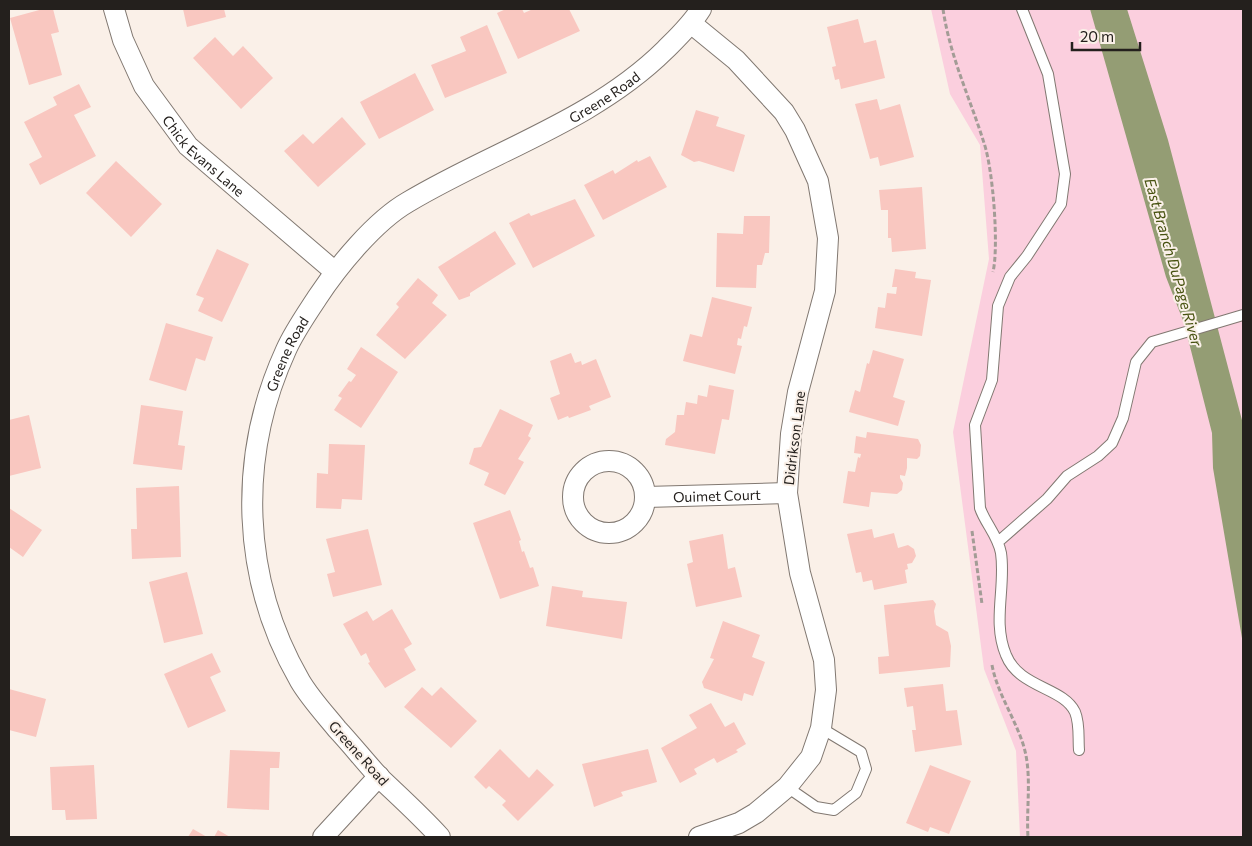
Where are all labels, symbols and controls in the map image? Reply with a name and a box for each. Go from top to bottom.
scale bar [1072,20,1140,52]
text: 20 m [1080,27,1114,45]
street label: Greene Road [566,67,643,126]
street label: Chick Evans Lane [159,111,248,199]
water label: East Branch DuPage River [1141,176,1207,349]
street label: Greene Road [262,313,311,394]
street label: Didrikson Lane [780,390,808,486]
street label: Ouimet Court [673,485,761,505]
street label: Greene Road [326,717,392,789]

